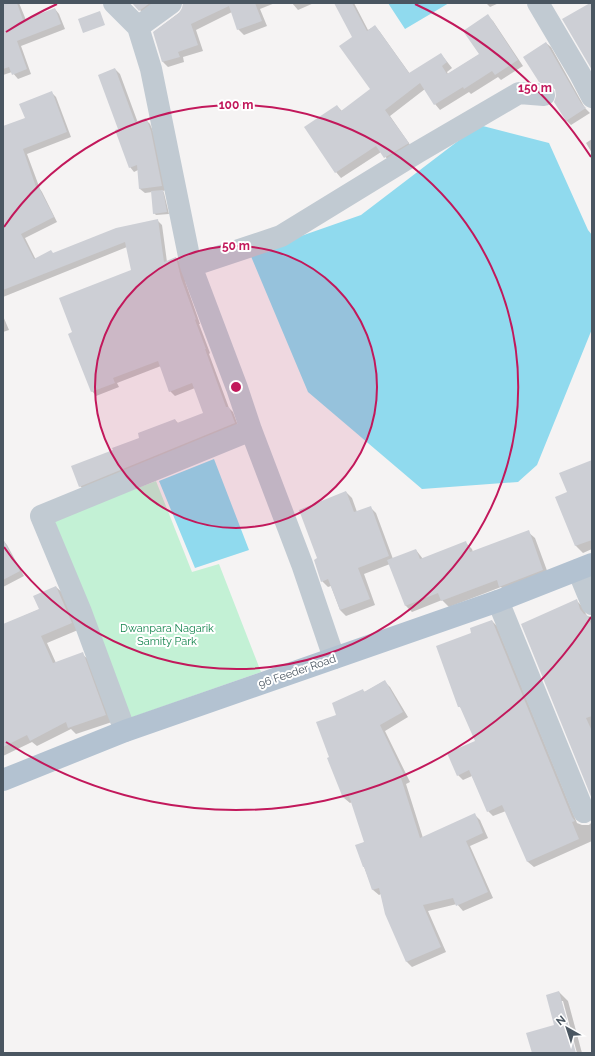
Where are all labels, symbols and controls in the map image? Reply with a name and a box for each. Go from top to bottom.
text: 150 m [518,81,552,95]
text: 100 m [219,98,253,112]
text: 50 m [222,239,250,253]
centre of rings [229,380,243,394]
park label: Dwanpara Nagarik Samity Park [120,622,214,648]
street label: 96 Feeder Road [257,652,338,691]
north arrow [547,1008,587,1048]
text: N [554,1013,568,1028]

